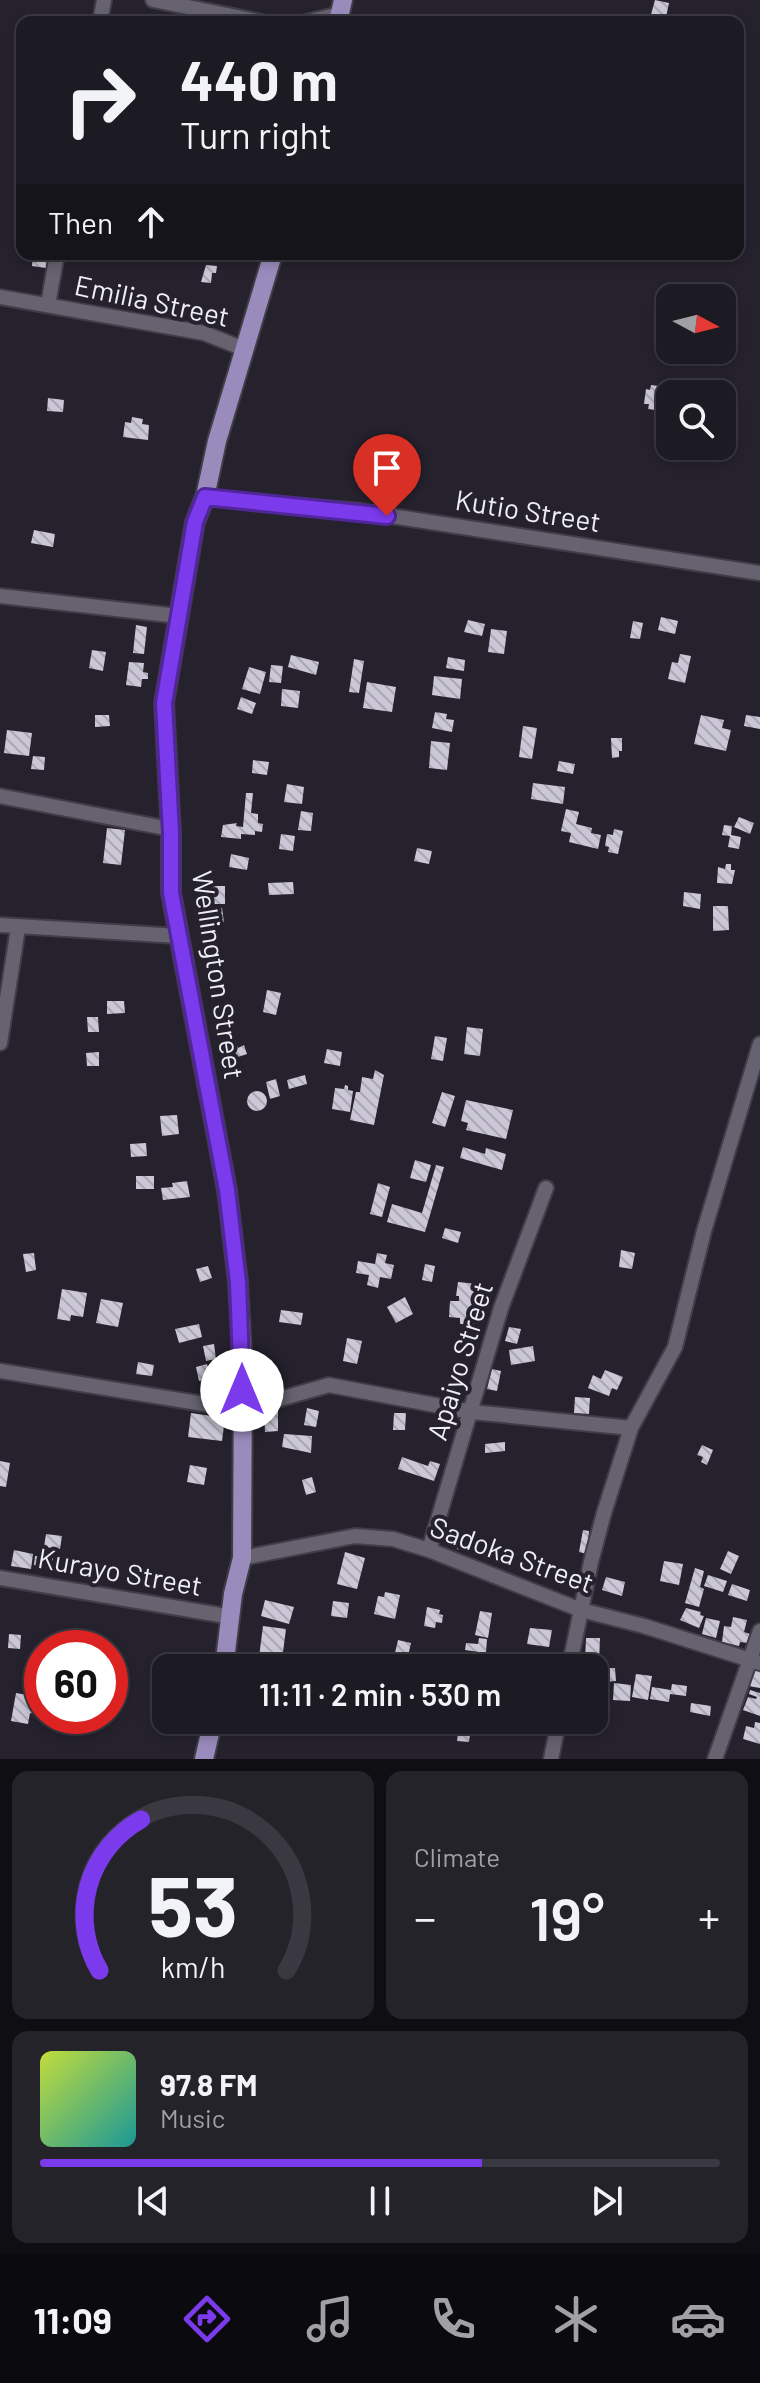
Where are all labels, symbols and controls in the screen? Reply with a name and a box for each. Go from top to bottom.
text: 440 m [180,45,338,112]
icon: right [48,48,152,152]
text: Turn right [180,113,332,156]
icon: ahead [129,200,173,244]
text: Then [48,204,113,240]
street label: Emilia Street [72,267,233,333]
north arrow [656,284,736,364]
map controls [656,284,736,460]
button: search [656,380,736,460]
pin [353,434,421,516]
icon: arrive [365,446,409,490]
street label: Kutio Street [453,482,603,538]
street label: Wellington Street [186,868,252,1081]
street label: Apaiyo Street [419,1277,499,1444]
position arrow [200,1348,284,1432]
street label: Sadoka Street [426,1509,599,1599]
street label: Kurayo Street [35,1540,205,1602]
speed limit sign: 60 [24,1630,128,1734]
text: 11:11 · 2 min · 530 m [259,1676,501,1712]
text: Climate [414,1841,500,1872]
text: 53 [148,1854,238,1954]
text: 19° [529,1881,605,1953]
text: − [414,1890,436,1943]
text: + [698,1890,720,1943]
text: km/h [161,1949,225,1984]
text: 97.8 FM [160,2066,257,2102]
text: Music [160,2102,225,2133]
icon: previous [131,2179,175,2223]
icon: pause [358,2179,402,2223]
icon: next [585,2179,629,2223]
icon: directions [179,2291,235,2347]
icon: music [302,2291,358,2347]
icon: phone [425,2291,481,2347]
icon: climate [548,2291,604,2347]
icon: car [670,2291,726,2347]
text: 11:09 [33,2298,112,2341]

